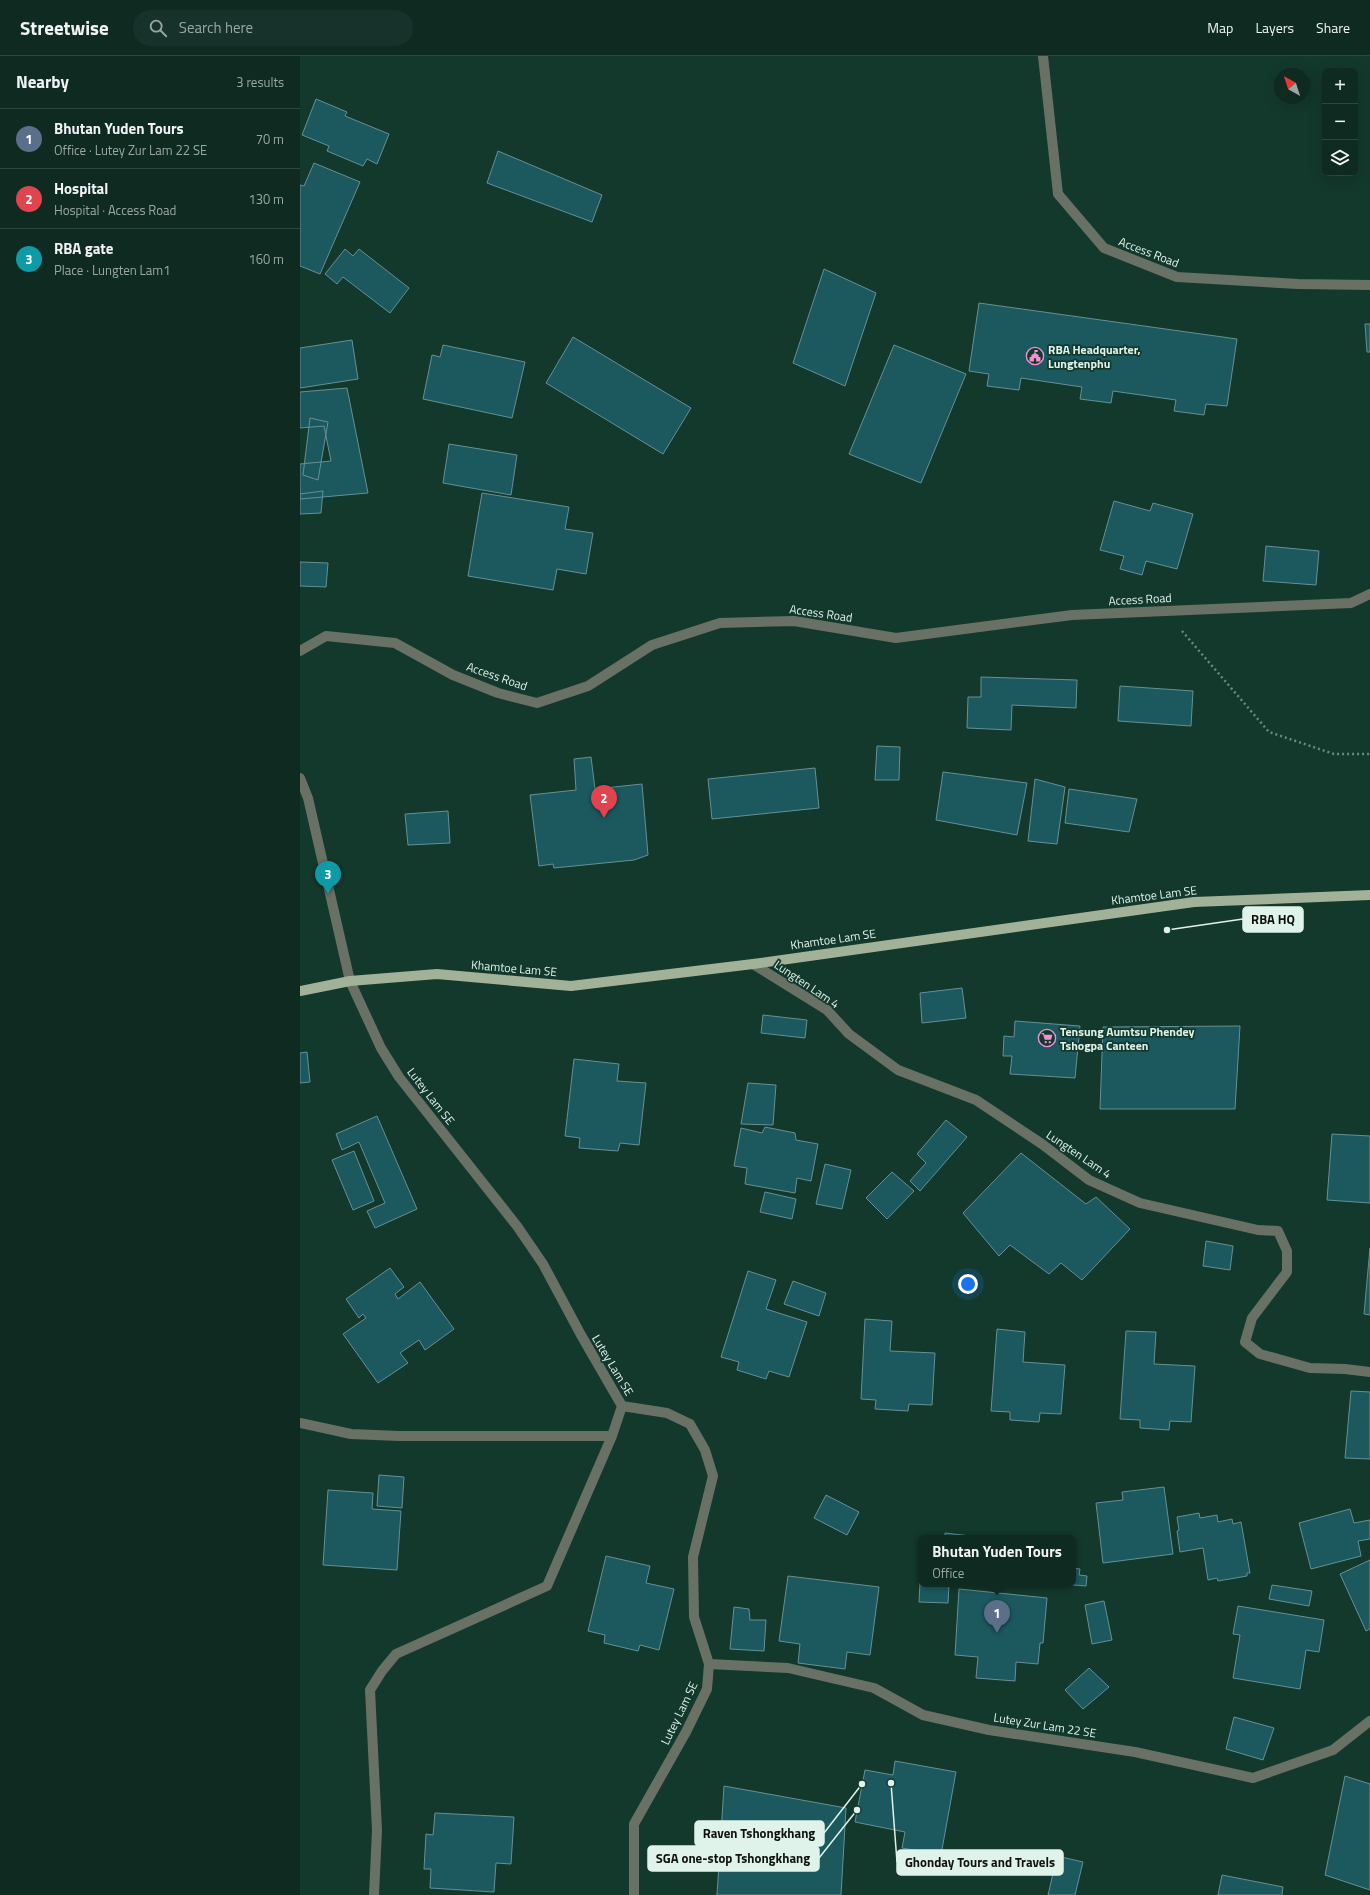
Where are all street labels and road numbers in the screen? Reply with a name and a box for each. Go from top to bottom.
street label: Access Road [1116,232,1182,272]
street label: Access Road [1108,588,1172,610]
street label: Access Road [788,599,854,627]
street label: Access Road [464,657,530,695]
street label: Khamtoe Lam SE [1110,880,1198,910]
street label: Khamtoe Lam SE [789,924,877,954]
street label: Khamtoe Lam SE [470,955,558,981]
street label: Lungten Lam 4 [771,955,844,1013]
street label: Lutey Lam SE [403,1063,460,1129]
street label: Lungten Lam 4 [1043,1125,1116,1183]
street label: Lutey Lam SE [587,1331,639,1399]
street label: Lutey Lam SE [656,1678,703,1748]
street label: Lutey Zur Lam 22 SE [992,1707,1098,1743]

